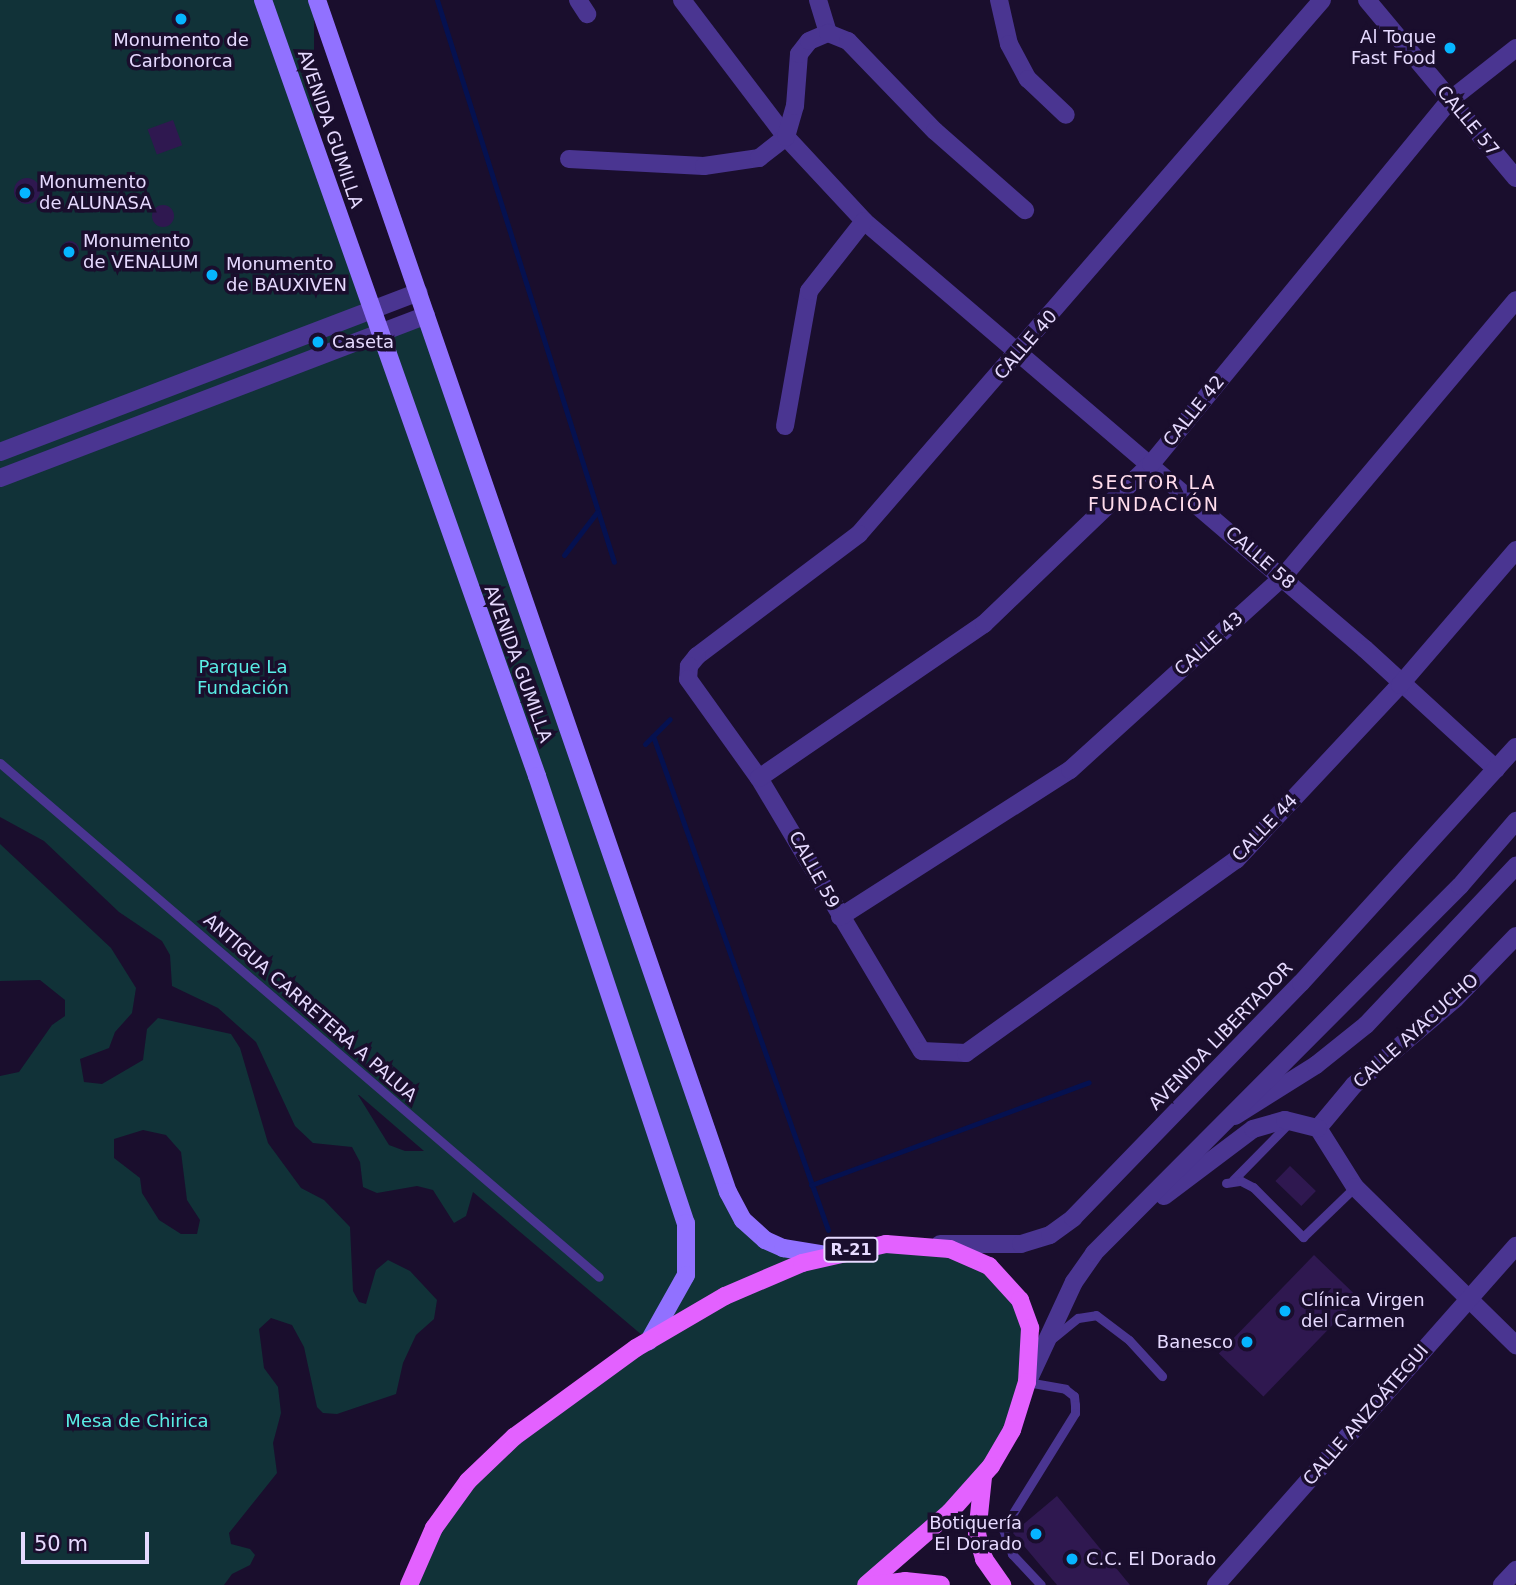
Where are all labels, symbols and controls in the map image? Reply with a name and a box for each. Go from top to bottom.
marker: Monumento de Carbonorca [173,11,189,27]
place label: Al Toque Fast Food [1351,27,1436,70]
place label: Monumento de Carbonorca [113,30,249,72]
marker: Al Toque Fast Food [1442,40,1458,56]
street label: AVENIDA GUMILLA [293,47,367,211]
street label: CALLE 57 [1432,82,1504,160]
place label: Monumento de ALUNASA [39,172,152,214]
marker: Monumento de ALUNASA [17,185,33,201]
place label: Monumento de VENALUM [83,231,199,274]
marker: Monumento de VENALUM [61,244,77,260]
place label: Monumento de BAUXIVEN [226,254,347,296]
marker: Monumento de BAUXIVEN [204,267,220,283]
street label: CALLE 40 [990,306,1062,384]
place label: Caseta [332,331,394,353]
marker: Caseta [310,334,326,350]
street label: CALLE 42 [1159,371,1229,451]
district label: SECTOR LA FUNDACIÓN [1089,472,1219,516]
street label: CALLE 58 [1221,522,1299,594]
street label: AVENIDA GUMILLA [479,582,557,746]
street label: CALLE 43 [1170,608,1248,680]
park label: Parque La Fundación [197,657,289,700]
street label: CALLE 44 [1228,790,1302,866]
street label: CALLE 59 [784,828,844,912]
street label: ANTIGUA CARRETERA A PALUA [199,910,421,1106]
street label: AVENIDA LIBERTADOR [1144,957,1298,1115]
street label: CALLE AYACUCHO [1349,969,1483,1093]
road number: R-21 [823,1238,879,1262]
place label: Clínica Virgen del Carmen [1301,1290,1425,1332]
marker: Clínica Virgen del Carmen [1275,1301,1295,1321]
place label: Banesco [1157,1331,1233,1353]
marker: Banesco [1239,1334,1255,1350]
street label: CALLE ANZOÁTEGUI [1299,1340,1433,1490]
park label: Mesa de Chirica [65,1410,209,1432]
place label: Botiquería El Dorado [929,1513,1022,1556]
scale bar [24,1518,152,1562]
marker: Botiquería El Dorado [1028,1526,1044,1542]
text: 50 m [34,1532,88,1556]
place label: C.C. El Dorado [1086,1548,1216,1570]
marker: C.C. El Dorado [1064,1551,1080,1567]

